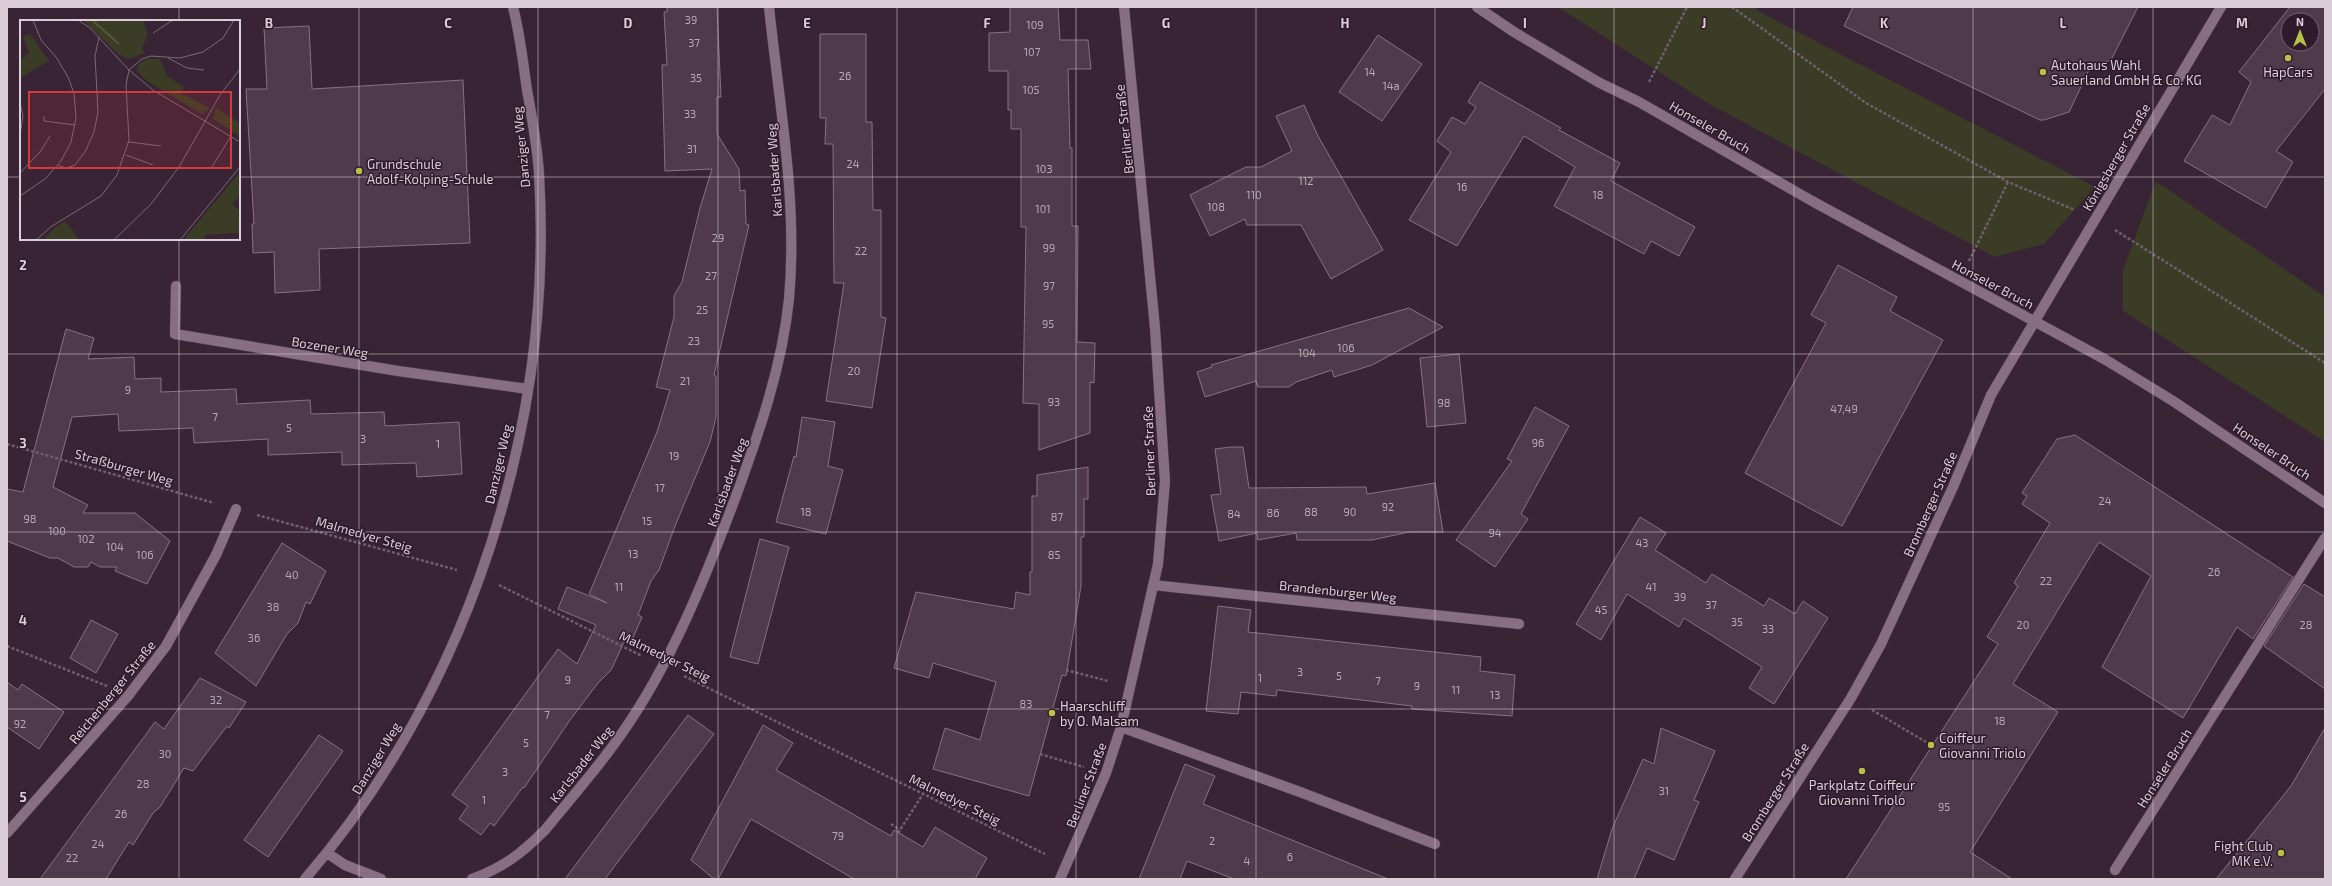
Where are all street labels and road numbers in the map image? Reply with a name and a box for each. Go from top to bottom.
street label: Berliner Straße [1111,83,1137,175]
street label: Honseler Bruch [1667,97,1753,157]
street label: Königsberger Straße [2079,100,2153,214]
street label: Danziger Weg [509,106,533,188]
street label: Karlsbader Weg [763,123,785,217]
street label: Honseler Bruch [1949,256,2037,312]
street label: Bozener Weg [290,333,370,361]
street label: Berliner Straße [1139,406,1159,496]
street label: Honseler Bruch [2230,419,2314,483]
street label: Danziger Weg [481,423,515,505]
street label: Karlsbader Weg [703,435,751,529]
street label: Straßburger Weg [73,445,175,489]
street label: Bromberger Straße [1900,449,1960,559]
street label: Malmedyer Steig [314,513,414,555]
street label: Brandenburger Weg [1278,577,1398,605]
street label: Malmedyer Steig [617,627,713,685]
street label: Reichenberger Straße [65,637,159,747]
street label: Danziger Weg [348,719,404,797]
street label: Karlsbader Weg [546,722,616,806]
street label: Honseler Bruch [2133,725,2195,811]
street label: Berliner Straße [1062,740,1110,830]
street label: Bromberger Straße [1738,740,1812,844]
street label: Malmedyer Steig [907,770,1003,828]

